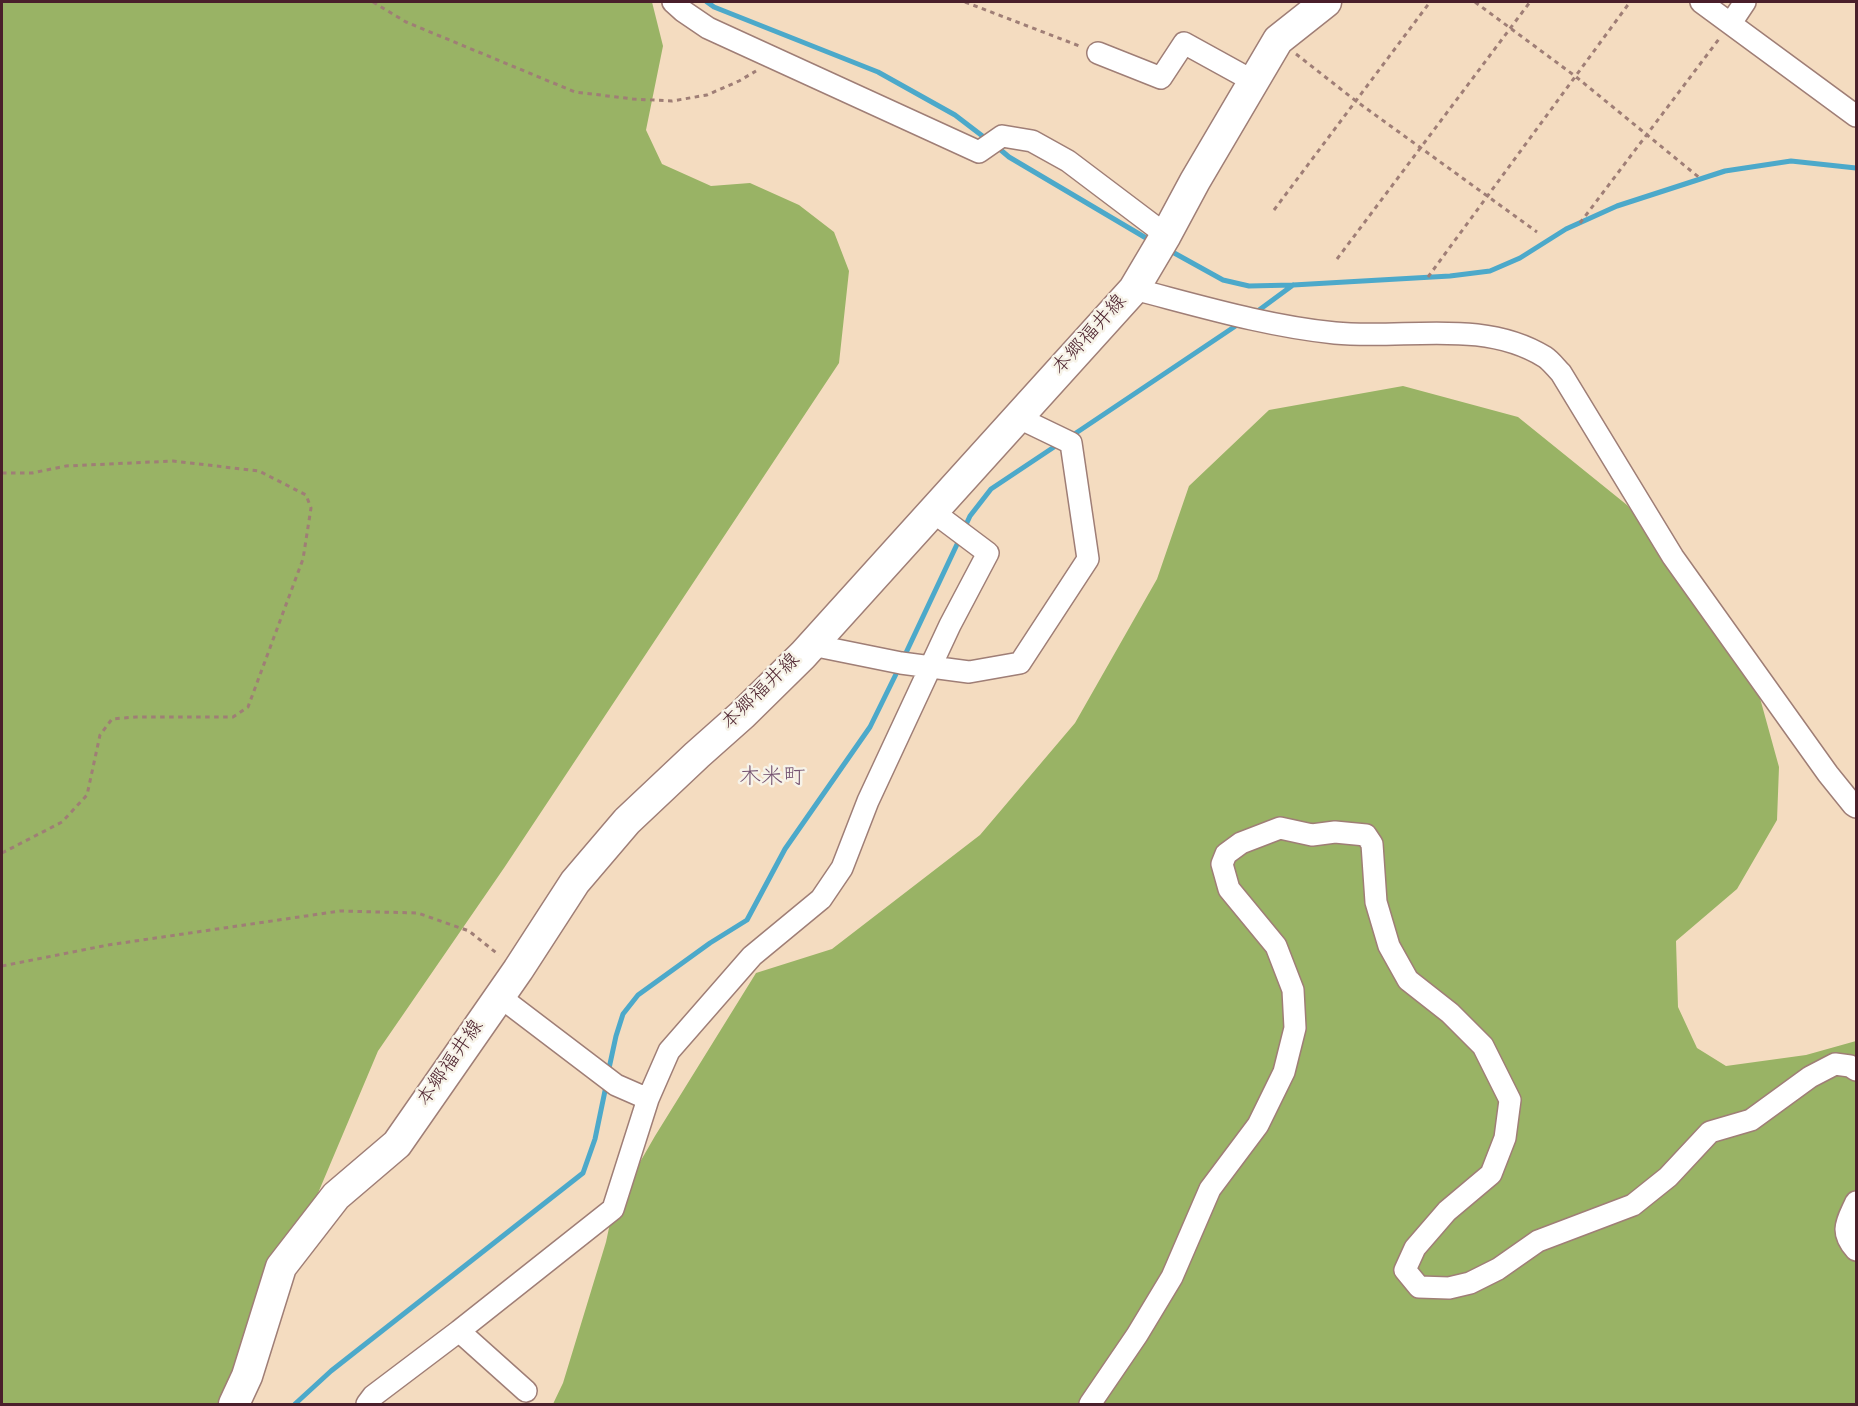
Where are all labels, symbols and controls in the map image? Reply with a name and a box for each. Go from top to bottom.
street label: 本郷福井線 [1049,291,1133,381]
street label: 本郷福井線 [718,650,806,736]
district label: 木米町 [739,767,805,793]
street label: 本郷福井線 [413,1016,491,1112]

